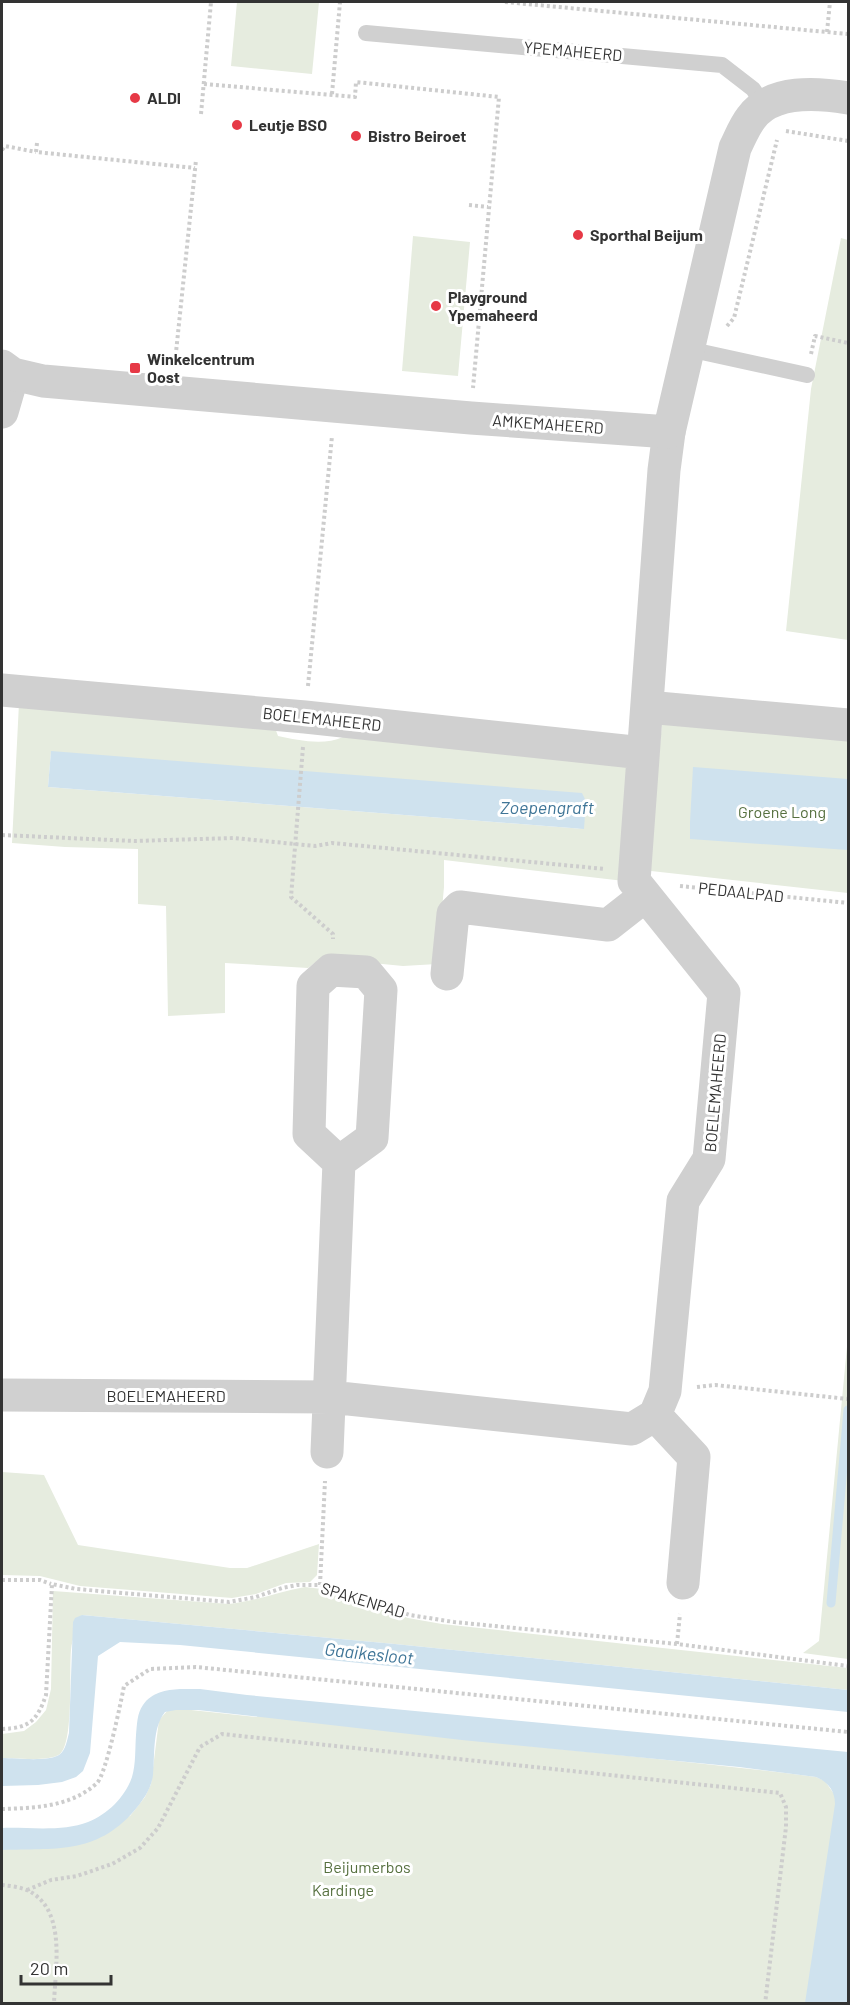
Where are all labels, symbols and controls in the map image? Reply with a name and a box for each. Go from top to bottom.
street label: YPEMAHEERD [523,37,623,64]
place label: ALDI [147,88,181,107]
marker: ALDI [128,91,142,105]
place label: Leutje BSO [249,115,327,134]
marker: Leutje BSO [230,118,244,132]
place label: Bistro Beiroet [368,126,466,145]
marker: Bistro Beiroet [349,129,363,143]
place label: Sporthal Beijum [590,225,703,244]
marker: Sporthal Beijum [571,228,585,242]
place label: Playground Ypemaheerd [448,287,538,324]
marker: Playground Ypemaheerd [429,299,443,313]
place label: Winkelcentrum Oost [147,349,255,386]
marker: Winkelcentrum Oost [128,361,142,375]
street label: AMKEMAHEERD [492,410,604,437]
street label: BOELEMAHEERD [262,703,382,734]
water label: Zoepengraft [500,796,595,818]
park label: Groene Long [738,802,826,821]
street label: PEDAALPAD [697,878,785,905]
street label: BOELEMAHEERD [700,1033,729,1153]
street label: BOELEMAHEERD [106,1386,226,1405]
street label: SPAKENPAD [319,1578,407,1621]
water label: Gaaikesloot [324,1637,415,1669]
park label: Beijumerbos [323,1857,411,1876]
park label: Kardinge [312,1880,374,1899]
scale bar [21,1948,111,1986]
text: 20 m [30,1957,68,1979]

